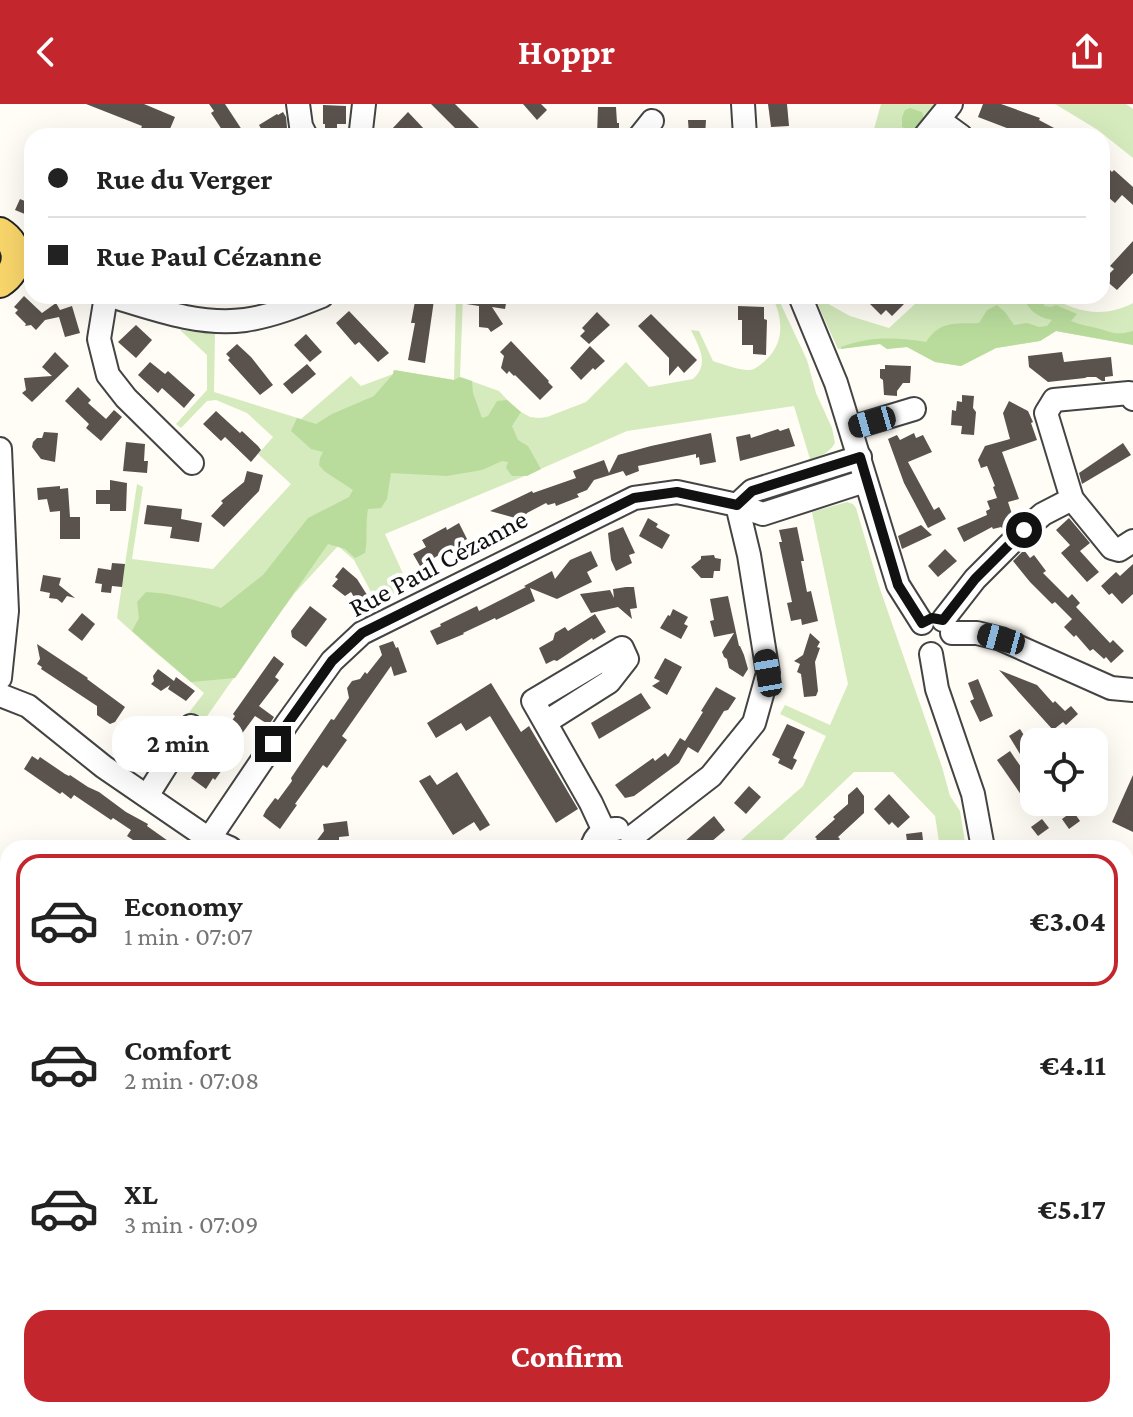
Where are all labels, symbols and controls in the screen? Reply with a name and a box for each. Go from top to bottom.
icon: back [24,30,68,74]
icon: share [1065,30,1109,74]
text: Hoppr [518,32,615,72]
text: Rue du Verger [96,162,272,195]
text: Rue Paul Cézanne [96,239,322,272]
car [846,404,898,440]
street label: Rue Paul Cézanne [344,503,532,623]
route start [1006,512,1042,548]
car [975,621,1027,657]
car [752,647,784,699]
callout: 2 min [113,716,245,772]
route end [255,726,291,762]
map controls [1020,728,1108,816]
button: locate [1020,728,1108,816]
text: 2 min [147,729,209,758]
icon: car [28,884,100,956]
text: Economy [124,889,243,922]
text: €3.04 [1030,904,1106,937]
text: 1 min · 07:07 [124,922,253,951]
icon: car [28,1028,100,1100]
text: Comfort [124,1033,231,1066]
text: €4.11 [1040,1048,1106,1081]
text: 2 min · 07:08 [124,1066,259,1095]
icon: car [28,1172,100,1244]
text: XL [124,1177,158,1210]
text: €5.17 [1038,1192,1106,1225]
text: 3 min · 07:09 [124,1210,258,1239]
button: Confirm [24,1310,1110,1402]

